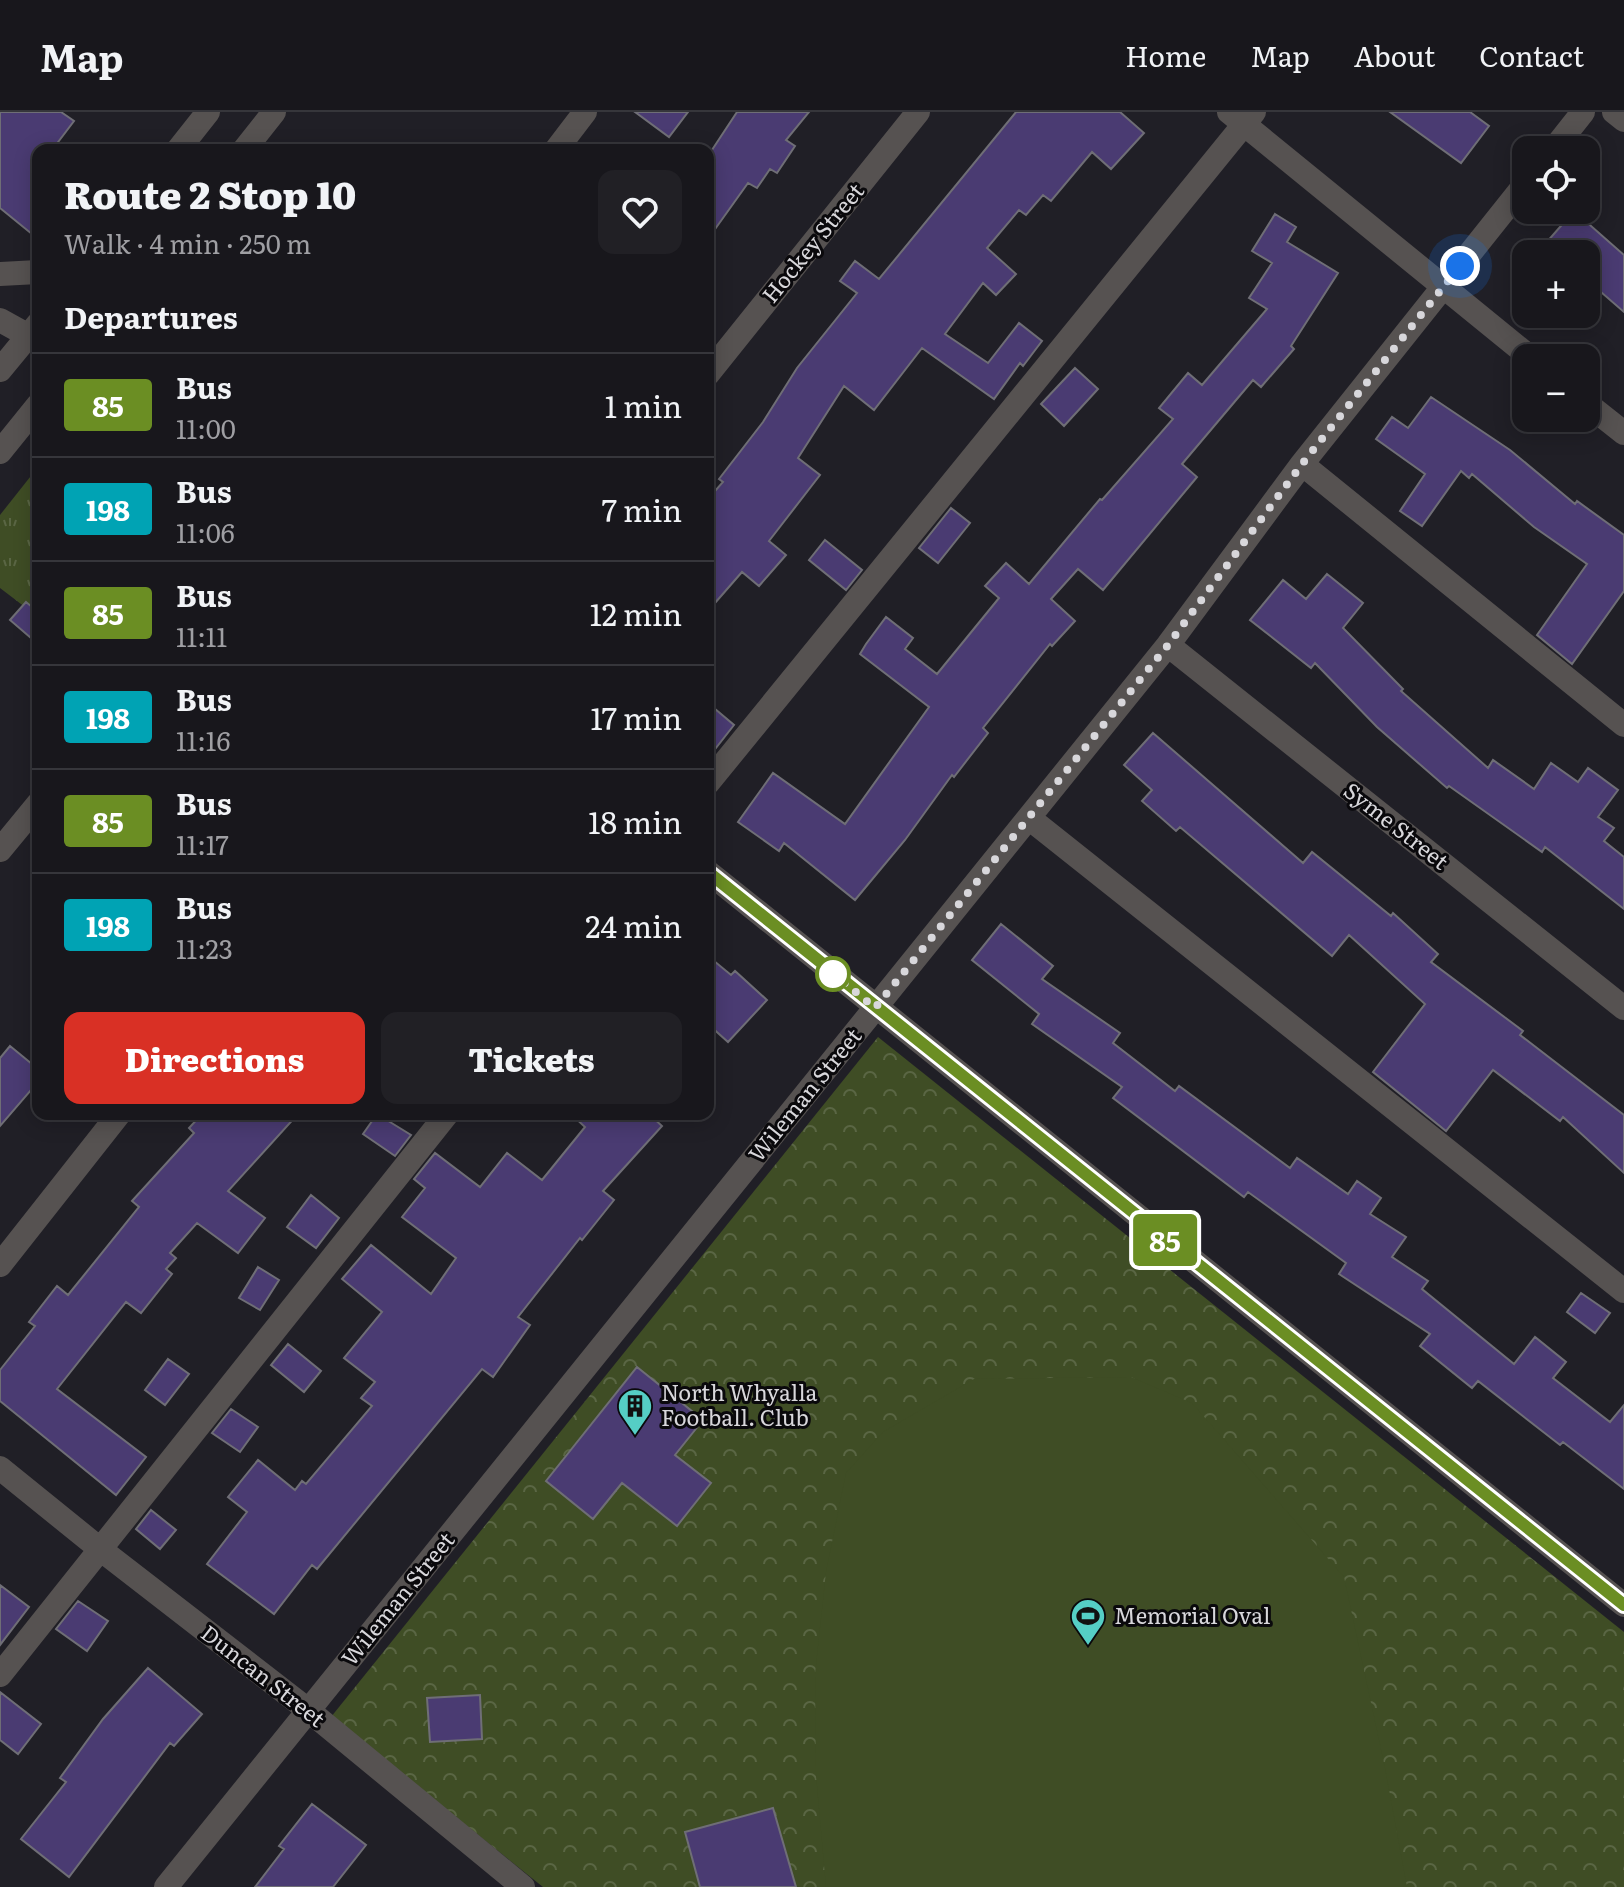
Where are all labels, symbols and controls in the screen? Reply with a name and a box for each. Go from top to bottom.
text: Map [40,27,124,84]
text: Home [1125,34,1206,76]
text: Map [1250,34,1310,76]
text: About [1354,34,1435,76]
text: Contact [1479,34,1584,76]
map controls [1512,136,1600,432]
button: locate [1512,136,1600,224]
text: Route 2 Stop 10 [64,164,356,221]
button: heart [598,170,682,254]
street label: Hockey Street [753,175,871,309]
text: Walk · 4 min · 250 m [64,223,311,262]
button: + [1512,240,1600,328]
your location [1440,246,1480,286]
text: Departures [64,294,238,338]
button: − [1512,344,1600,432]
text: Bus [176,364,232,408]
text: 1 min [605,383,682,427]
text: 85 [92,384,124,426]
text: 11:00 [176,408,236,447]
text: Bus [176,468,232,512]
text: 7 min [602,487,682,531]
text: 198 [86,488,130,530]
text: 11:06 [176,512,235,551]
text: Bus [176,572,232,616]
text: 12 min [590,591,682,635]
text: 85 [92,592,124,634]
text: 11:11 [176,616,227,655]
text: Bus [176,676,232,720]
text: 17 min [591,695,682,739]
text: 198 [86,696,130,738]
text: 11:16 [176,720,230,759]
street label: Syme Street [1337,773,1457,876]
text: Bus [176,780,232,824]
text: 18 min [588,799,682,843]
text: 85 [92,800,124,842]
text: 11:17 [176,824,229,863]
text: Bus [176,884,232,928]
text: 24 min [585,903,682,947]
text: 198 [86,904,130,946]
text: 11:23 [176,928,233,967]
unlabelled marker [816,957,850,991]
button: Directions [64,1012,365,1104]
button: Tickets [381,1012,682,1104]
street label: Wileman Street [739,1020,868,1168]
line badge: 85 [1129,1214,1201,1266]
text: 85 [1149,1219,1181,1261]
place label: North Whyalla Football. Club [661,1375,818,1433]
building icon: North Whyalla Football. Club [616,1387,654,1437]
street label: Wileman Street [332,1524,461,1672]
sports icon: Memorial Oval [1069,1597,1107,1647]
place label: Memorial Oval [1114,1598,1271,1631]
street label: Duncan Street [195,1616,333,1734]

